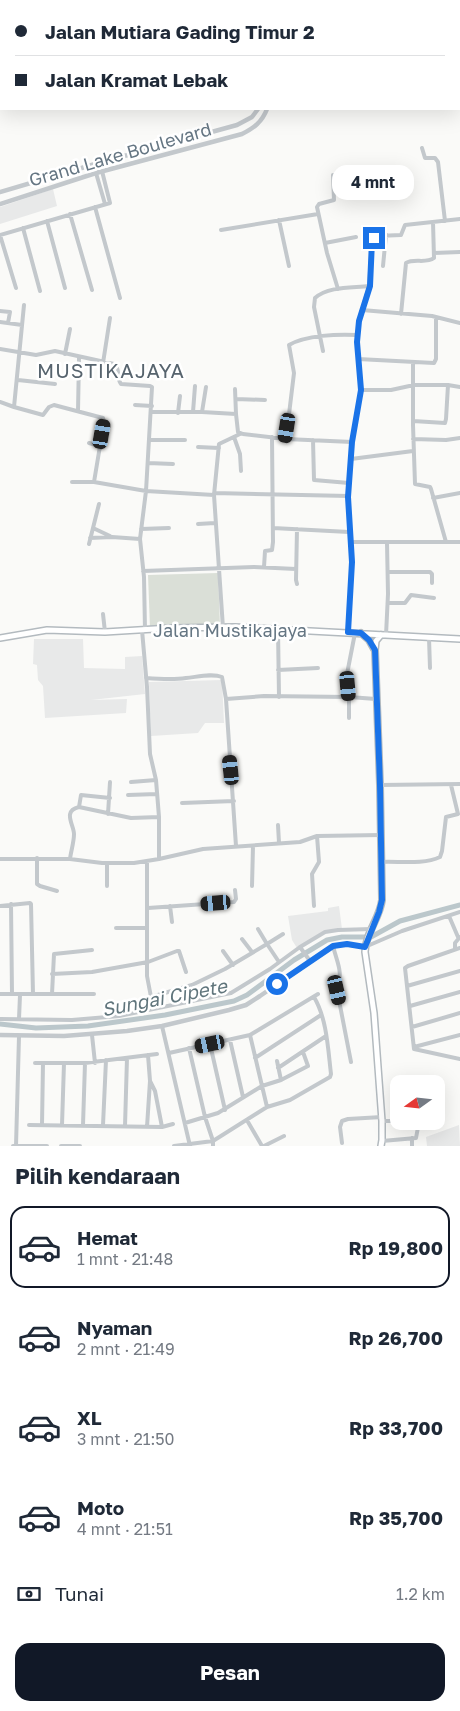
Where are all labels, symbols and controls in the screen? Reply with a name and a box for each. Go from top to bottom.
text: Jalan Mutiara Gading Timur 2 [45,20,314,43]
text: Jalan Kramat Lebak [45,68,228,91]
street label: Grand Lake Boulevard [26,117,214,191]
callout: 4 mnt [333,166,415,200]
text: 4 mnt [351,172,395,192]
route end [363,227,385,249]
district label: MUSTIKAJAYA [37,358,185,382]
car [277,412,296,444]
car [92,418,111,450]
street label: Jalan Mustikajaya [153,619,307,641]
car [339,670,356,702]
car [221,754,240,786]
car [200,894,231,912]
water label: Sungai Cipete [99,973,230,1020]
route start [266,973,288,995]
car [326,974,347,1006]
car [193,1034,226,1054]
north arrow [390,1075,445,1130]
map controls [390,1075,445,1130]
text: Pilih kendaraan [15,1162,180,1189]
icon: car [17,1225,62,1270]
text: Hemat [77,1226,138,1249]
text: Rp 19,800 [349,1236,443,1259]
text: 1 mnt · 21:48 [77,1249,173,1269]
icon: car [17,1315,62,1360]
text: Nyaman [77,1316,152,1339]
text: Rp 26,700 [349,1326,443,1349]
text: 2 mnt · 21:49 [77,1339,175,1359]
icon: car [17,1405,62,1450]
text: XL [77,1406,102,1429]
text: Rp 33,700 [349,1416,443,1439]
text: 3 mnt · 21:50 [77,1429,174,1449]
icon: car [17,1495,62,1540]
text: Moto [77,1496,124,1519]
text: Rp 35,700 [349,1506,443,1529]
text: 4 mnt · 21:51 [77,1519,173,1539]
icon: cash [15,1580,43,1608]
text: Tunai [55,1582,104,1605]
text: 1.2 km [396,1584,445,1604]
button: Pesan [15,1643,445,1701]

